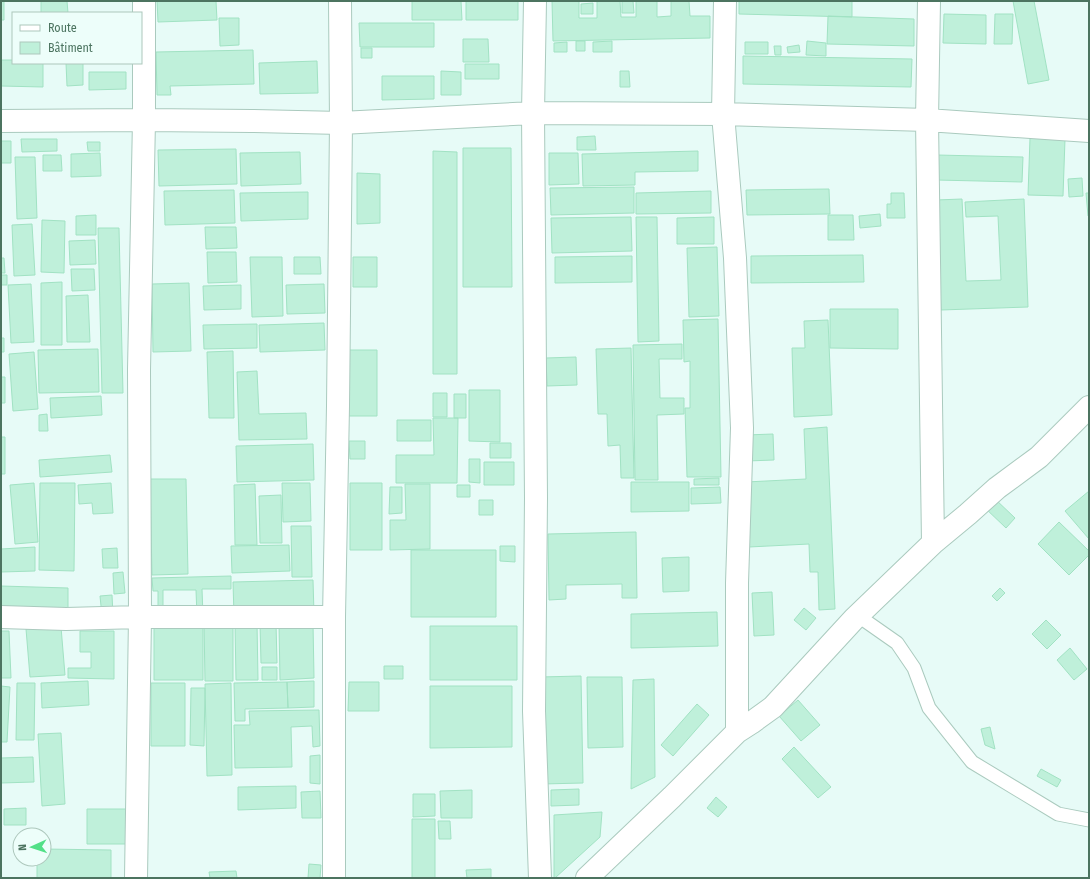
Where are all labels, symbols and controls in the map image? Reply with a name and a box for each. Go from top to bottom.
legend [12,12,142,64]
text: Route [48,21,77,35]
text: Bâtiment [48,41,93,55]
north arrow [12,827,52,867]
text: N [16,844,29,851]

